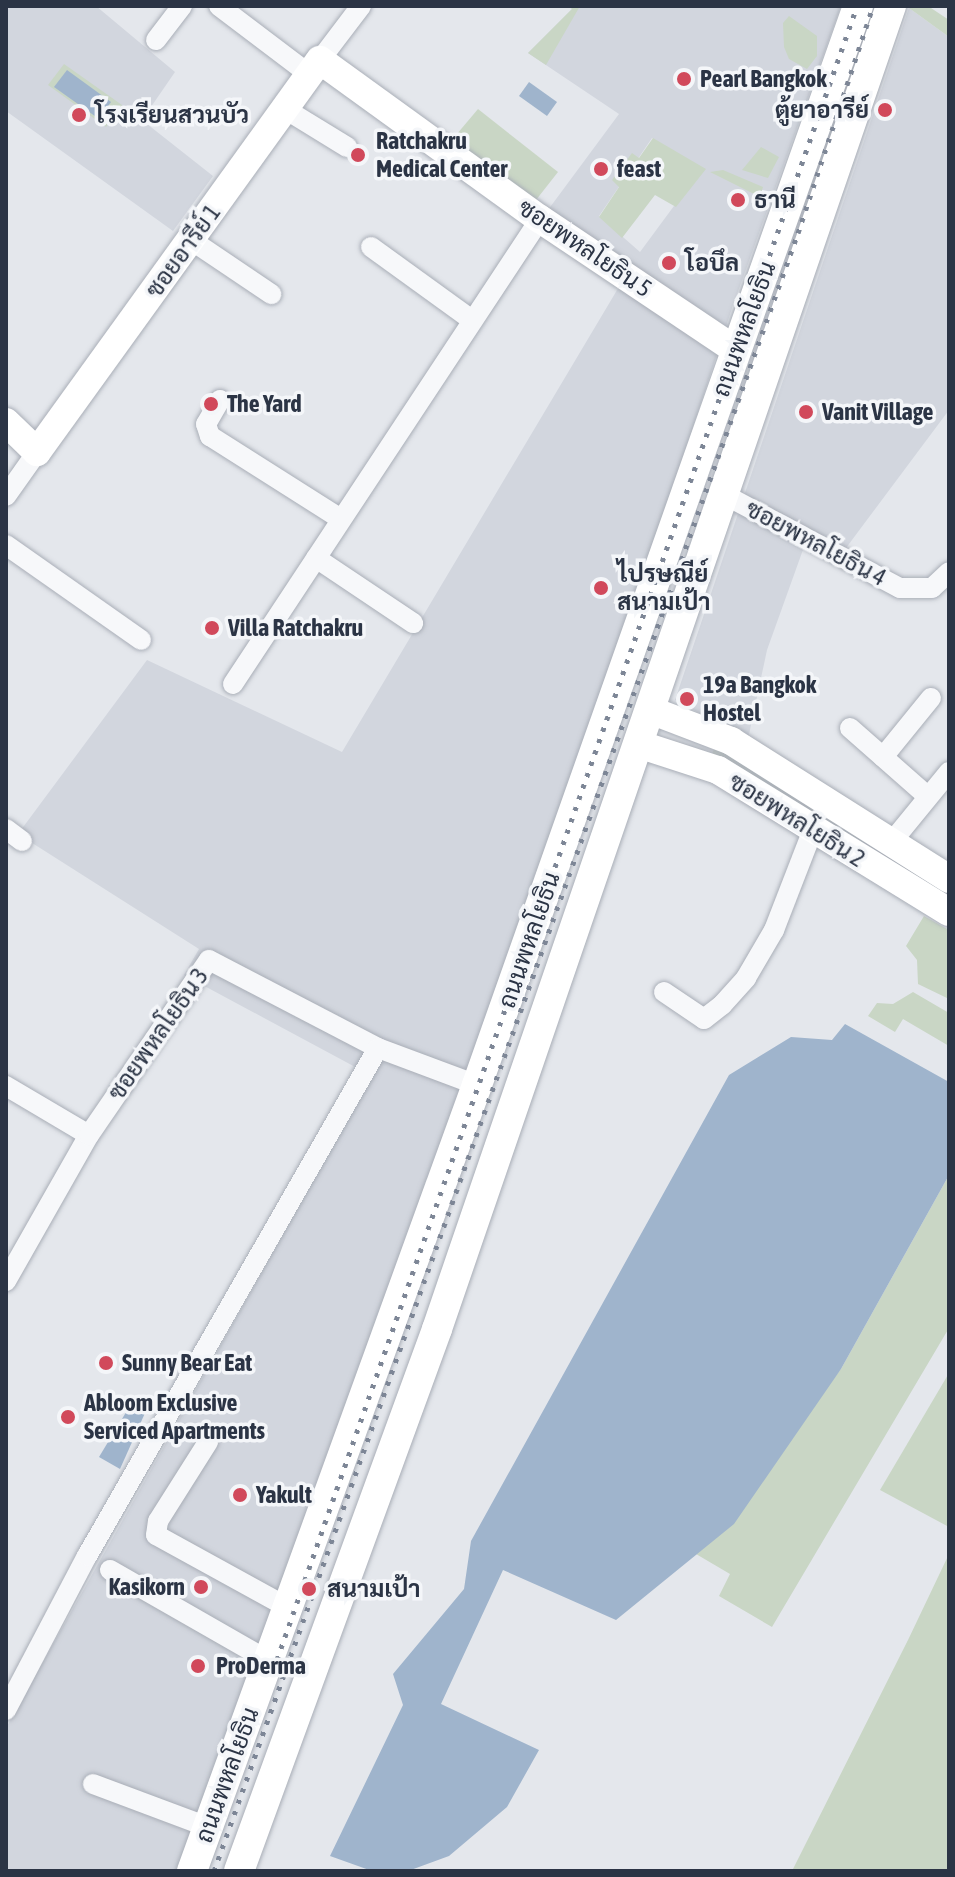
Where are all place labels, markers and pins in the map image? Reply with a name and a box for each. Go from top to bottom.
place label: Pearl Bangkok [700,65,827,93]
marker: Pearl Bangkok [675,70,693,88]
place label: ตู้ยาอารีย์ [775,96,869,124]
place label: โรงเรียนสวนบัว [95,101,249,129]
marker: ตู้ยาอารีย์ [876,101,894,119]
marker: โรงเรียนสวนบัว [70,106,88,124]
place label: Ratchakru Medical Center [376,127,507,183]
marker: Ratchakru Medical Center [347,144,369,166]
place label: feast [617,155,661,183]
marker: feast [592,160,610,178]
place label: ธานี [754,186,796,214]
marker: ธานี [729,191,747,209]
place label: โอบึล [685,249,739,277]
marker: โอบึล [660,254,678,272]
place label: The Yard [227,390,302,418]
marker: The Yard [202,395,220,413]
place label: Vanit Village [822,398,933,426]
marker: Vanit Village [797,403,815,421]
place label: ไปรษณีย์ สนามเป้า [617,560,710,616]
marker: ไปรษณีย์ สนามเป้า [592,579,610,597]
place label: Villa Ratchakru [228,614,363,642]
marker: Villa Ratchakru [203,619,221,637]
place label: 19a Bangkok Hostel [703,671,816,727]
marker: 19a Bangkok Hostel [678,690,696,708]
place label: Sunny Bear Eat [122,1349,252,1377]
marker: Sunny Bear Eat [97,1354,115,1372]
place label: Abloom Exclusive Serviced Apartments [84,1389,265,1445]
marker: Abloom Exclusive Serviced Apartments [59,1408,77,1426]
place label: Yakult [256,1481,312,1509]
marker: Yakult [231,1486,249,1504]
place label: Kasikorn [108,1573,185,1601]
place label: สนามเป้า [327,1575,420,1603]
marker: Kasikorn [192,1578,210,1596]
marker: สนามเป้า [298,1578,320,1600]
place label: ProDerma [216,1652,306,1680]
marker: ProDerma [187,1655,209,1677]

